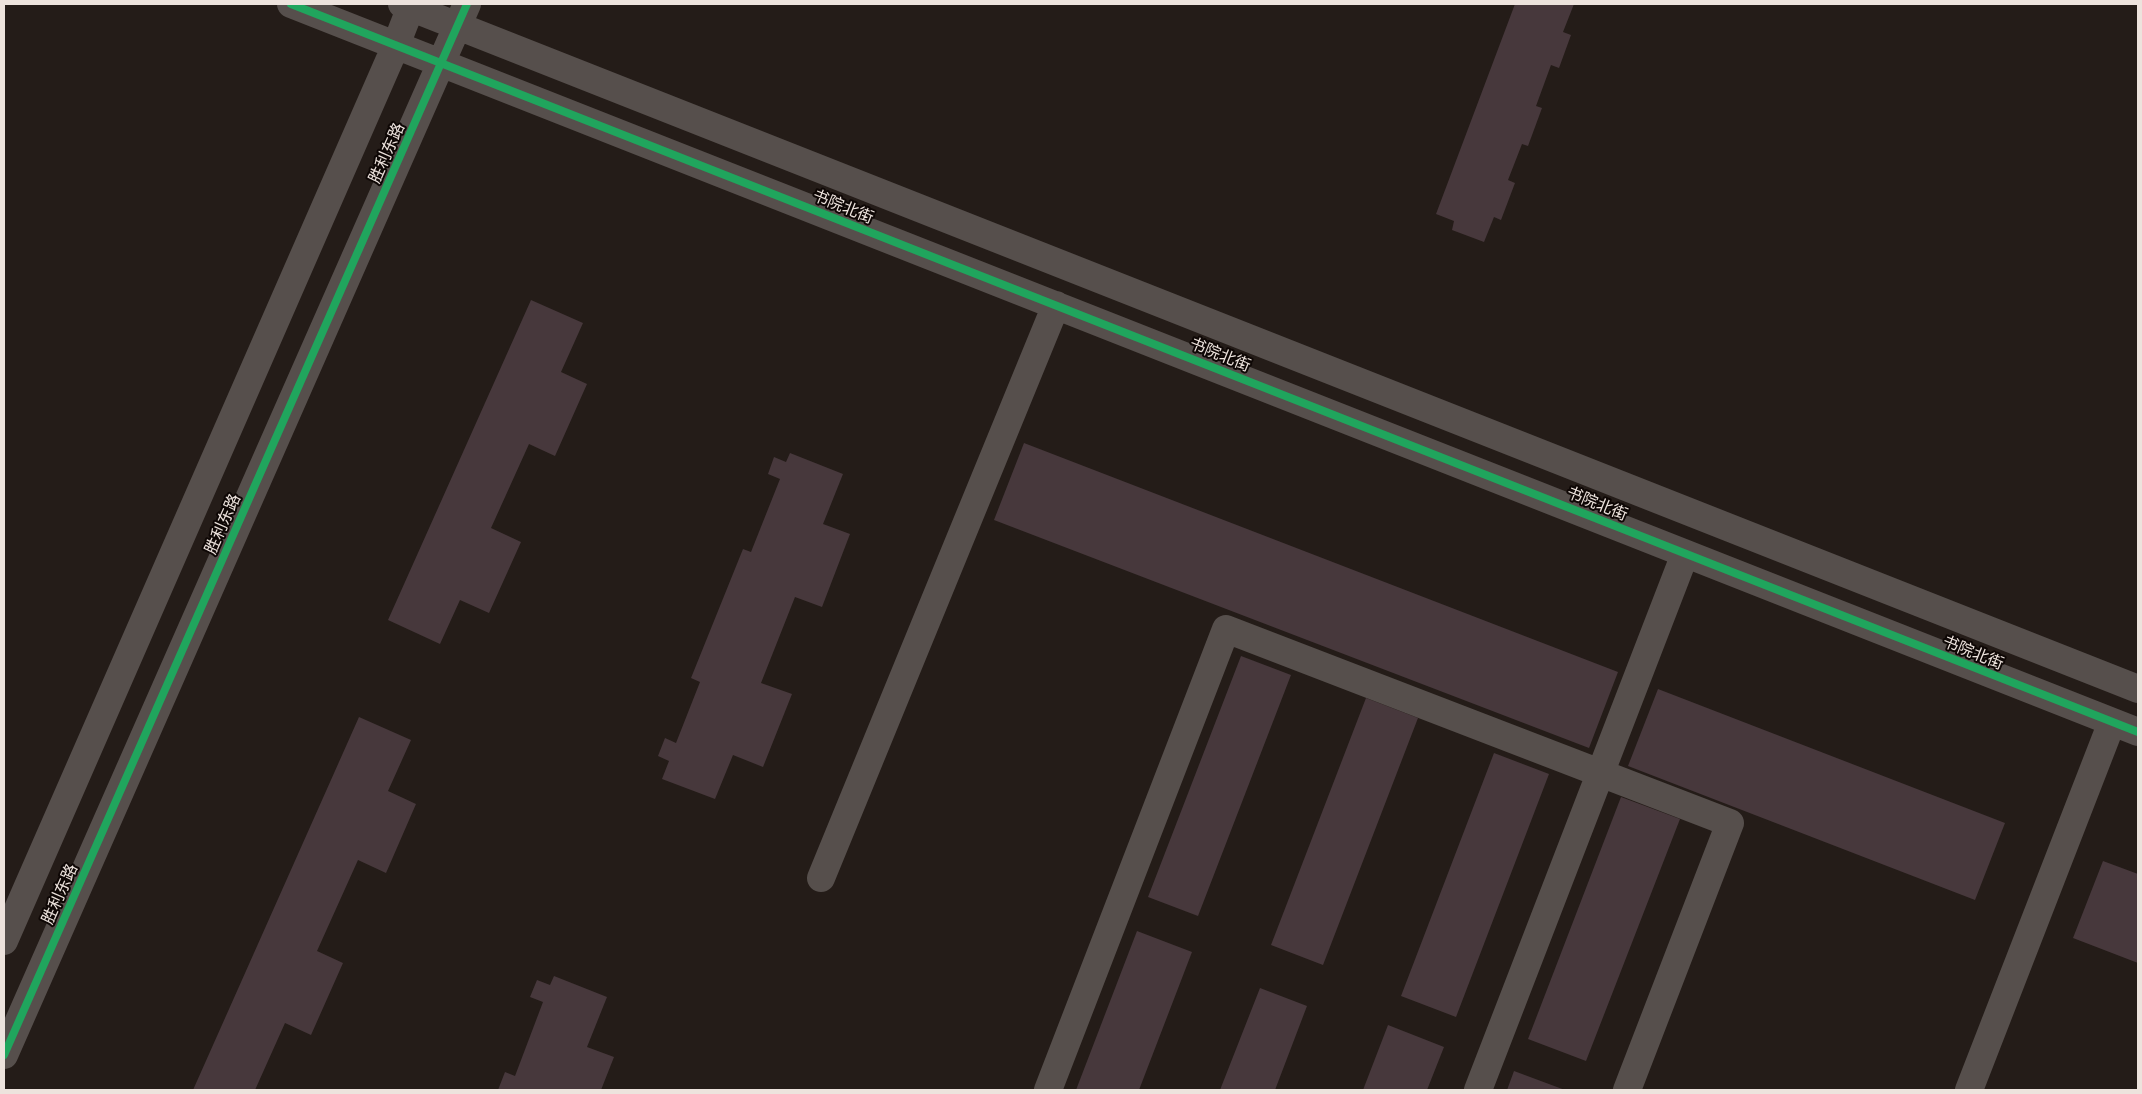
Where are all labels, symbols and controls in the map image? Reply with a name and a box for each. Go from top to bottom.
street label: 胜利东路 [365,120,409,186]
street label: 书院北街 [810,186,876,228]
street label: 书院北街 [1187,334,1253,376]
street label: 书院北街 [1564,483,1630,525]
street label: 胜利东路 [201,491,245,557]
street label: 书院北街 [1940,632,2006,674]
street label: 胜利东路 [38,861,82,927]

